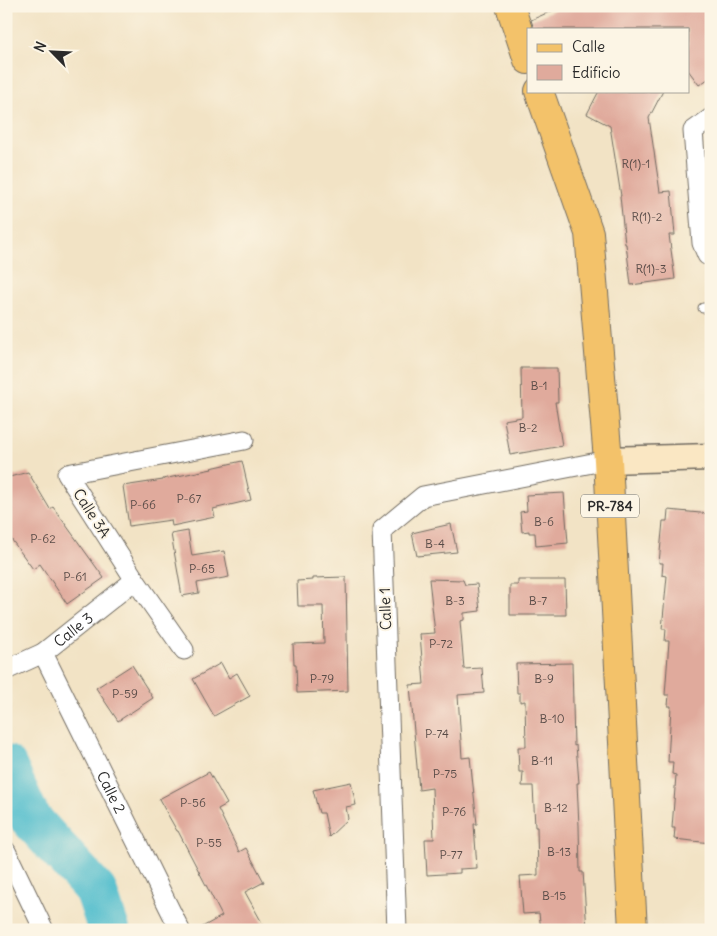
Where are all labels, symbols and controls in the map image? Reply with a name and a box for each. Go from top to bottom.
north arrow [28,28,78,78]
legend [527,28,690,92]
text: Calle [572,37,605,56]
text: N [30,39,50,55]
text: Edificio [572,63,620,82]
house number: R(1)-1 [622,156,650,171]
house number: R(1)-2 [632,209,663,224]
house number: R(1)-3 [635,261,667,276]
house number: B-1 [530,378,548,393]
house number: B-2 [518,420,538,435]
street label: Calle 3A [69,485,115,541]
house number: P-67 [177,491,202,506]
road number: PR-784 [581,494,639,518]
house number: P-66 [130,497,156,512]
house number: B-6 [534,514,554,529]
house number: P-62 [30,531,56,546]
house number: B-4 [425,536,445,551]
house number: P-65 [189,561,215,576]
house number: P-61 [63,569,87,584]
street label: Calle 1 [375,587,395,631]
house number: B-3 [445,593,465,608]
house number: B-7 [529,593,547,608]
street label: Calle 3 [49,608,97,651]
house number: P-72 [429,636,453,651]
house number: P-79 [310,671,334,686]
house number: B-9 [534,671,554,686]
house number: P-59 [112,686,138,701]
house number: B-10 [539,711,565,726]
house number: P-74 [425,726,449,741]
house number: B-11 [531,753,553,768]
house number: P-75 [433,766,457,781]
street label: Calle 2 [93,768,130,816]
house number: P-56 [180,795,206,810]
house number: B-12 [544,800,568,815]
house number: P-76 [442,804,466,819]
house number: P-55 [196,835,222,850]
house number: B-13 [547,844,571,859]
house number: P-77 [439,847,463,862]
house number: B-15 [542,888,566,903]

